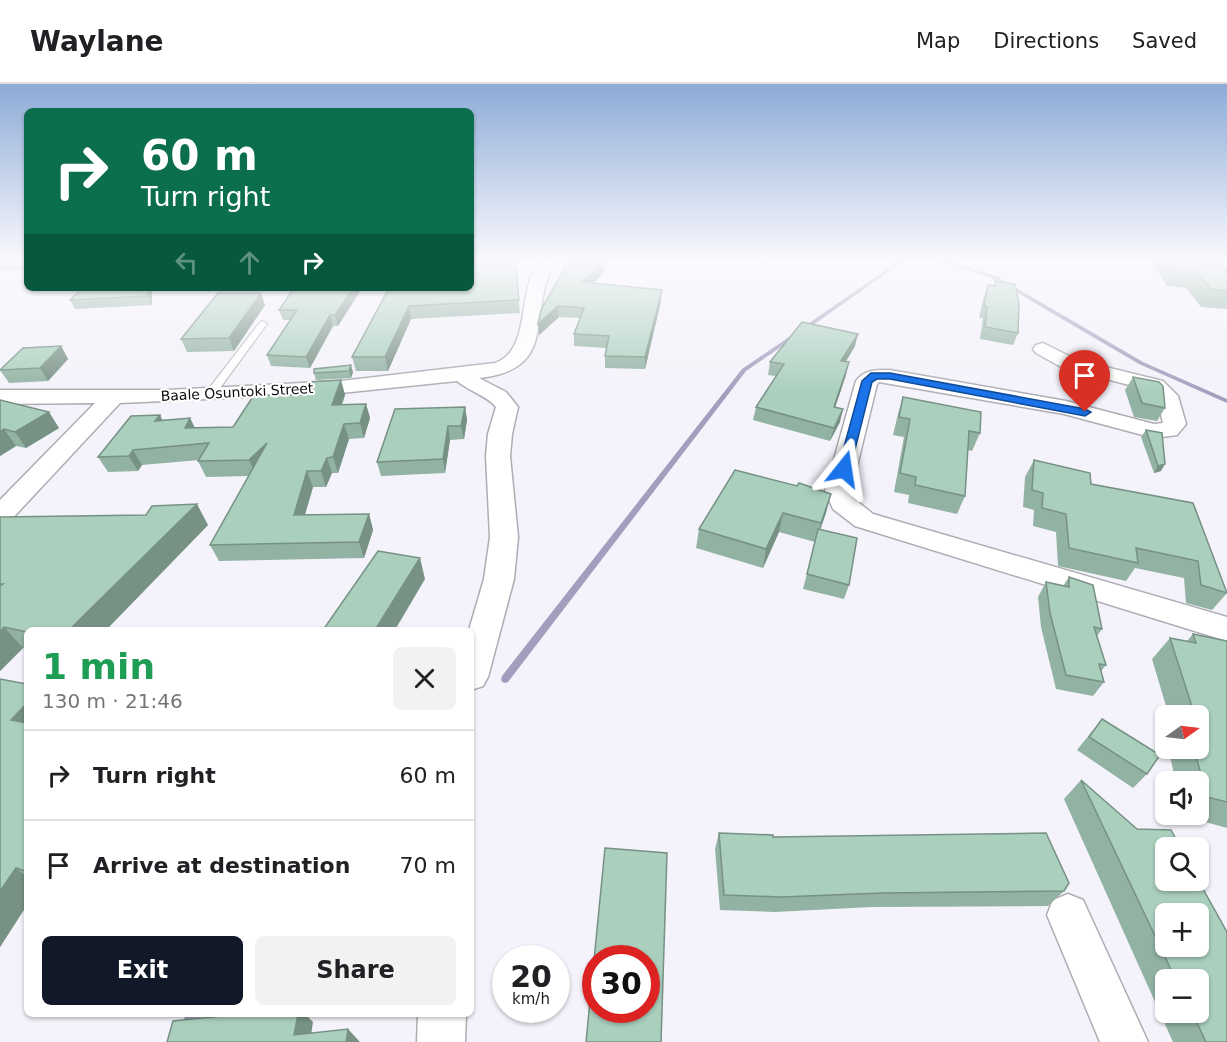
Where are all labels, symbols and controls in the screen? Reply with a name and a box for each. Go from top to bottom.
text: Waylane [30,25,164,58]
text: Map [916,29,960,53]
text: Directions [993,29,1099,53]
text: Saved [1132,29,1197,53]
text: 60 m [141,131,258,180]
icon: right [42,132,120,210]
text: Turn right [141,181,270,212]
icon: left [170,246,203,279]
icon: ahead [233,246,266,279]
icon: right [296,246,329,279]
pin [1059,350,1110,412]
icon: arrive [1068,359,1101,392]
street label: Baale Osuntoki Street [160,380,314,404]
position arrow [812,437,876,501]
text: 1 min [42,646,155,687]
button: close [393,647,456,710]
text: 130 m · 21:46 [42,689,183,713]
north arrow [1155,705,1209,759]
map controls [1155,705,1209,1023]
icon: right [42,759,75,792]
text: Turn right [93,763,216,788]
text: 60 m [400,763,456,788]
button: sound [1155,771,1209,825]
button: search [1155,837,1209,891]
icon: arrive [42,849,75,882]
text: Arrive at destination [93,853,350,878]
text: 70 m [400,853,456,878]
button: + [1155,903,1209,957]
button: Exit [42,936,243,1005]
button: Share [255,936,456,1005]
speed limit sign: 30 [582,945,660,1023]
text: 20 [510,959,552,994]
button: − [1155,969,1209,1023]
text: km/h [512,990,550,1008]

